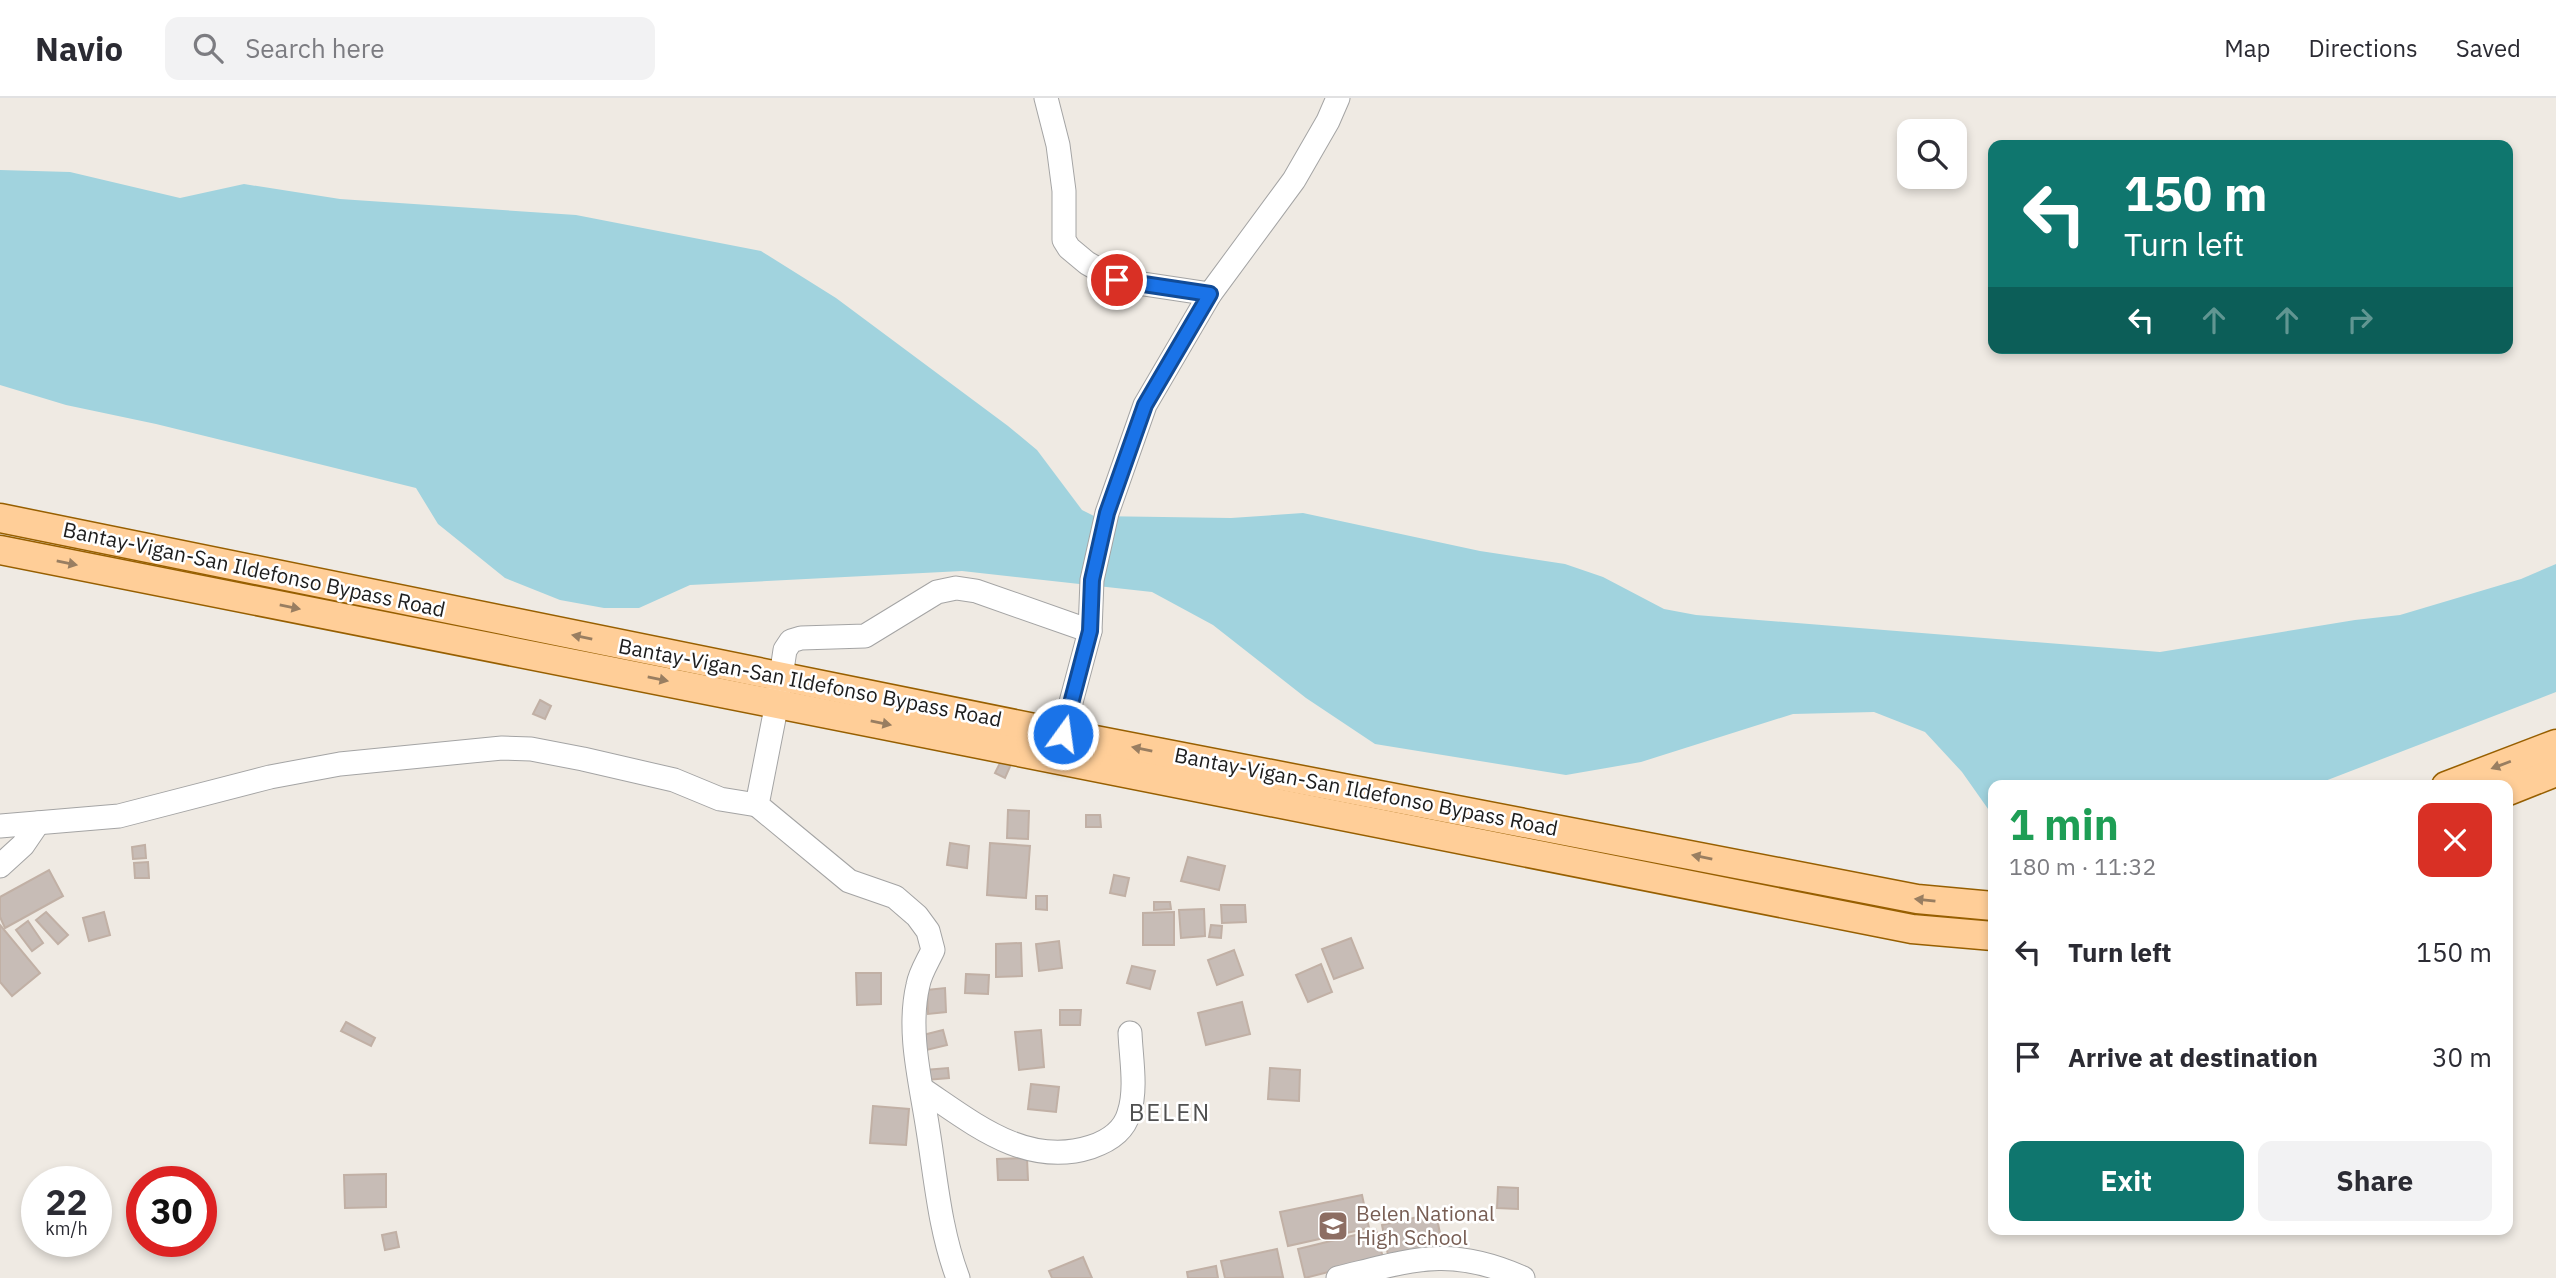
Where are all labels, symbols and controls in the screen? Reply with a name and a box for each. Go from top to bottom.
search box [165,17,655,80]
text: Navio [35,27,123,70]
icon: search [189,29,227,67]
text: Search here [245,31,385,65]
text: Map [2224,32,2270,64]
text: Directions [2308,32,2418,64]
text: Saved [2456,32,2521,64]
map controls [1897,119,1967,189]
button: search [1897,119,1967,189]
text: 150 m [2124,161,2268,224]
icon: left [2009,168,2100,259]
text: Turn left [2124,223,2244,265]
pin [1087,250,1147,310]
icon: arrive [1098,261,1136,299]
icon: left [2122,301,2160,339]
icon: ahead [2195,301,2233,339]
icon: ahead [2268,301,2306,339]
icon: right [2341,301,2379,339]
street label: Bantay-Vigan-San Ildefonso Bypass Road [61,515,448,623]
one-way arrow [56,558,78,569]
one-way arrow [279,601,301,612]
one-way arrow [571,631,593,642]
street label: Bantay-Vigan-San Ildefonso Bypass Road [616,631,1004,733]
one-way arrow [647,674,669,685]
position arrow [1026,697,1100,771]
one-way arrow [870,718,892,729]
street label: Bantay-Vigan-San Ildefonso Bypass Road [1172,740,1560,842]
one-way arrow [1131,743,1153,754]
one-way arrow [2491,759,2512,770]
text: 1 min [2009,797,2119,852]
button: close [2418,803,2492,877]
text: 180 m · 11:32 [2009,851,2156,881]
one-way arrow [1691,852,1713,863]
one-way arrow [1914,894,1936,905]
icon: left [2009,933,2047,971]
text: Turn left [2068,935,2171,969]
text: 150 m [2416,935,2492,969]
icon: arrive [2009,1038,2047,1076]
text: Arrive at destination [2068,1040,2318,1074]
text: 30 m [2432,1040,2492,1074]
district label: BELEN [1129,1096,1211,1128]
button: Exit [2009,1141,2244,1221]
button: Share [2258,1141,2492,1221]
speed limit sign: 30 [126,1166,217,1257]
text: 22 [45,1179,88,1225]
place label: Belen National High School [1356,1199,1495,1251]
school or university icon: Belen National High School [1316,1209,1350,1243]
text: km/h [45,1217,88,1240]

